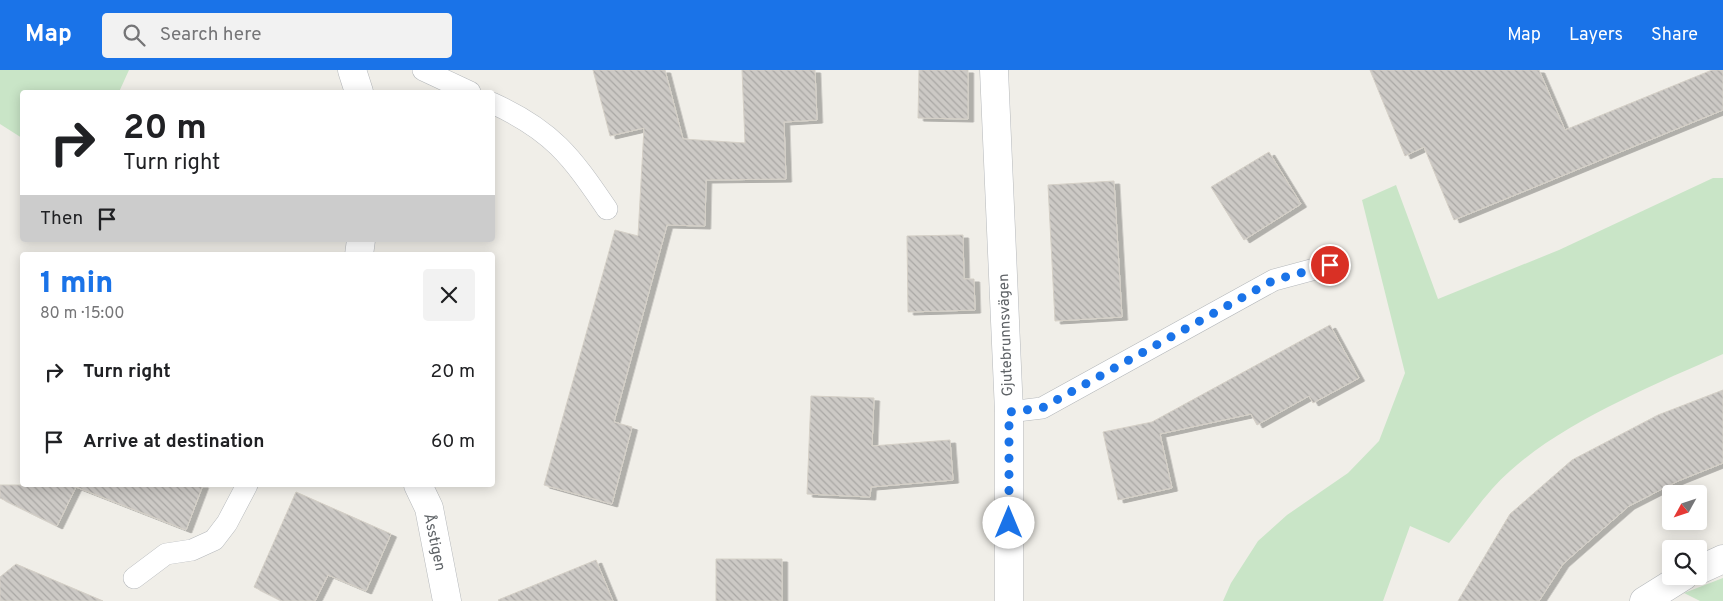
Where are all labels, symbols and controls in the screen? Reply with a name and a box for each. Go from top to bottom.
search box [102,13,452,58]
text: Map [25,20,72,50]
icon: search [120,21,148,49]
text: Search here [160,23,261,47]
text: Map [1507,24,1541,47]
text: Layers [1569,24,1623,47]
text: Share [1651,24,1698,47]
text: 20 m [123,107,207,151]
icon: right [40,110,105,175]
text: Turn right [123,150,220,177]
icon: arrive [93,205,121,233]
text: Then [40,207,83,231]
pin [1309,244,1351,286]
icon: arrive [1316,251,1344,279]
text: 1 min [40,266,113,303]
button: close [423,269,475,321]
street label: Gjutebrunnsvägen [995,273,1018,397]
text: 80 m · 15:00 [40,304,125,324]
icon: right [40,358,68,386]
text: Turn right [83,360,171,384]
text: 20 m [431,360,475,384]
icon: arrive [40,428,68,456]
text: Arrive at destination [83,430,264,454]
text: 60 m [431,430,475,454]
north arrow [1662,485,1708,530]
map controls [1662,485,1707,585]
position arrow [982,496,1034,548]
street label: Åsstigen [418,512,449,573]
button: search [1662,540,1707,585]

